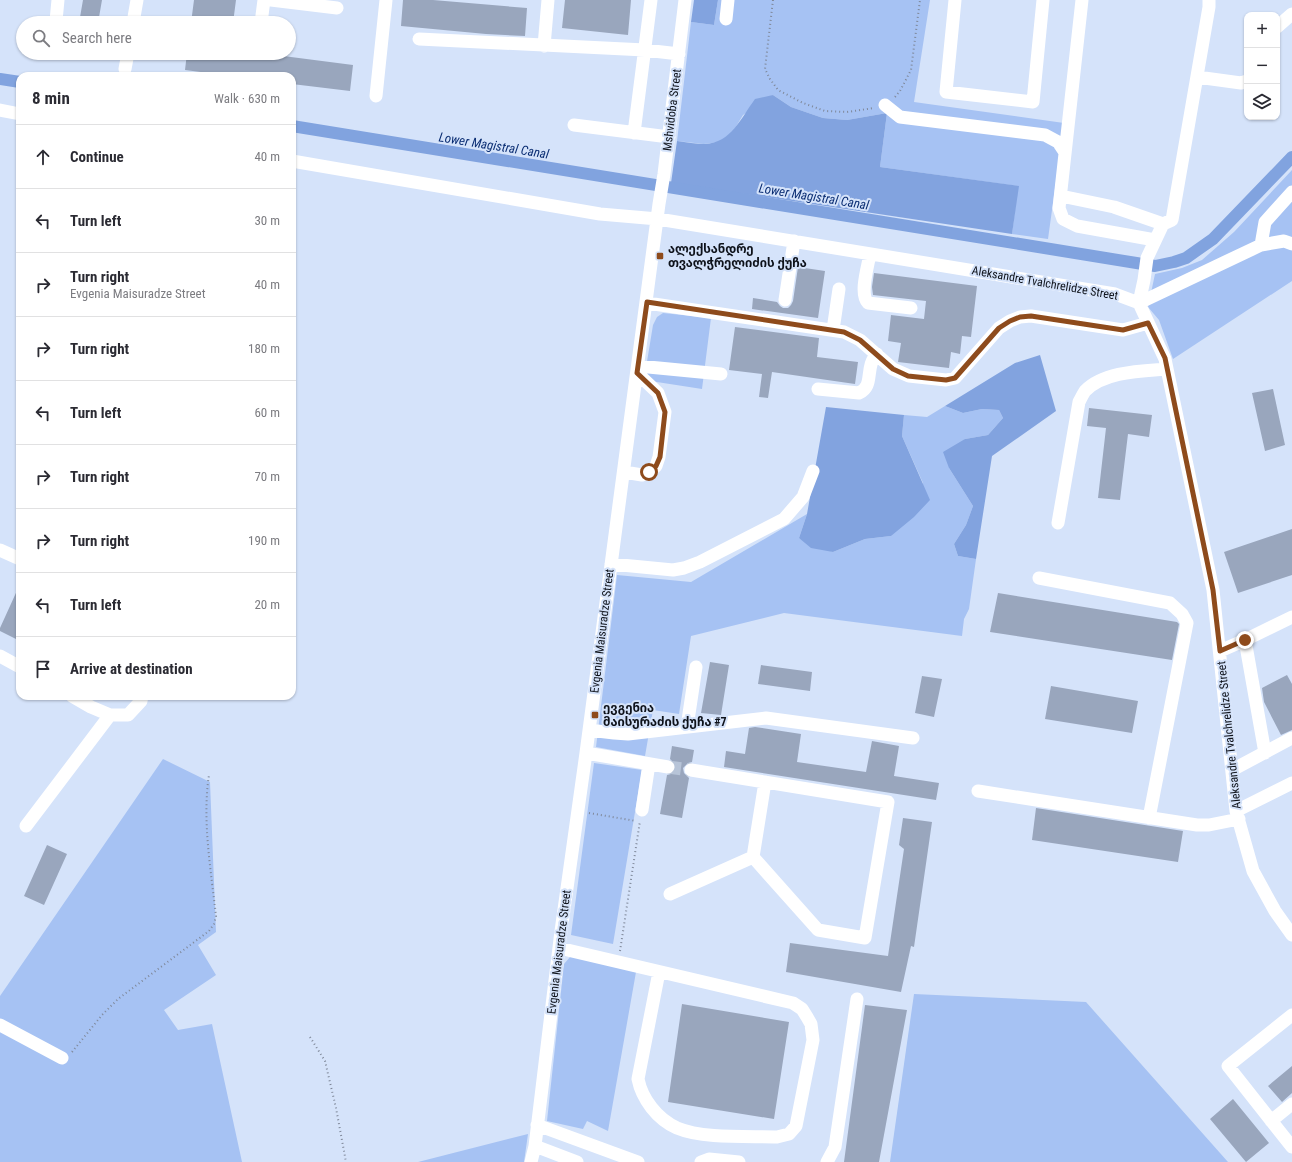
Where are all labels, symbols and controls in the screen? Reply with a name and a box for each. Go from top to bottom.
map controls [1244,12,1280,120]
button: + [1244,12,1280,48]
search box [16,16,296,60]
icon: search [30,27,52,49]
text: Search here [62,29,132,47]
button: − [1244,48,1280,84]
street label: Mshvidoba Street [660,68,684,152]
button: layers [1244,84,1280,120]
text: 8 min [32,88,70,108]
text: Walk · 630 m [214,91,280,106]
water label: Lower Magistral Canal [438,129,551,162]
icon: ahead [32,146,54,168]
text: Continue [70,148,124,166]
text: 40 m [254,149,280,164]
water label: Lower Magistral Canal [758,180,871,213]
icon: left [32,210,54,232]
text: Turn left [70,212,121,230]
text: 30 m [254,213,280,228]
place label: ალექსანდრე თვალჭრელიძის ქუჩა [668,242,807,271]
marker: ალექსანდრე თვალჭრელიძის ქუჩა [655,251,665,261]
street label: Aleksandre Tvalchrelidze Street [971,263,1120,303]
text: Turn right [70,268,129,286]
icon: right [32,274,54,296]
text: 40 m [254,277,280,292]
text: Evgenia Maisuradze Street [70,286,206,301]
icon: right [32,338,54,360]
text: Turn right [70,340,129,358]
text: 180 m [248,341,280,356]
icon: left [32,402,54,424]
text: Turn left [70,404,121,422]
text: 60 m [254,405,280,420]
route start [640,463,658,481]
icon: right [32,466,54,488]
text: Turn right [70,468,129,486]
text: 70 m [254,469,280,484]
icon: right [32,530,54,552]
text: Turn right [70,532,129,550]
text: 190 m [248,533,280,548]
street label: Evgenia Maisuradze Street [587,568,617,694]
icon: left [32,594,54,616]
text: Turn left [70,596,121,614]
text: 20 m [254,597,280,612]
route end [1236,631,1254,649]
icon: arrive [32,658,54,680]
text: Arrive at destination [70,660,193,678]
street label: Aleksandre Tvalchrelidze Street [1214,660,1244,810]
place label: ევგენია მაისურაძის ქუჩა #7 [603,701,727,729]
marker: ევგენია მაისურაძის ქუჩა #7 [590,710,600,720]
street label: Evgenia Maisuradze Street [544,889,574,1015]

